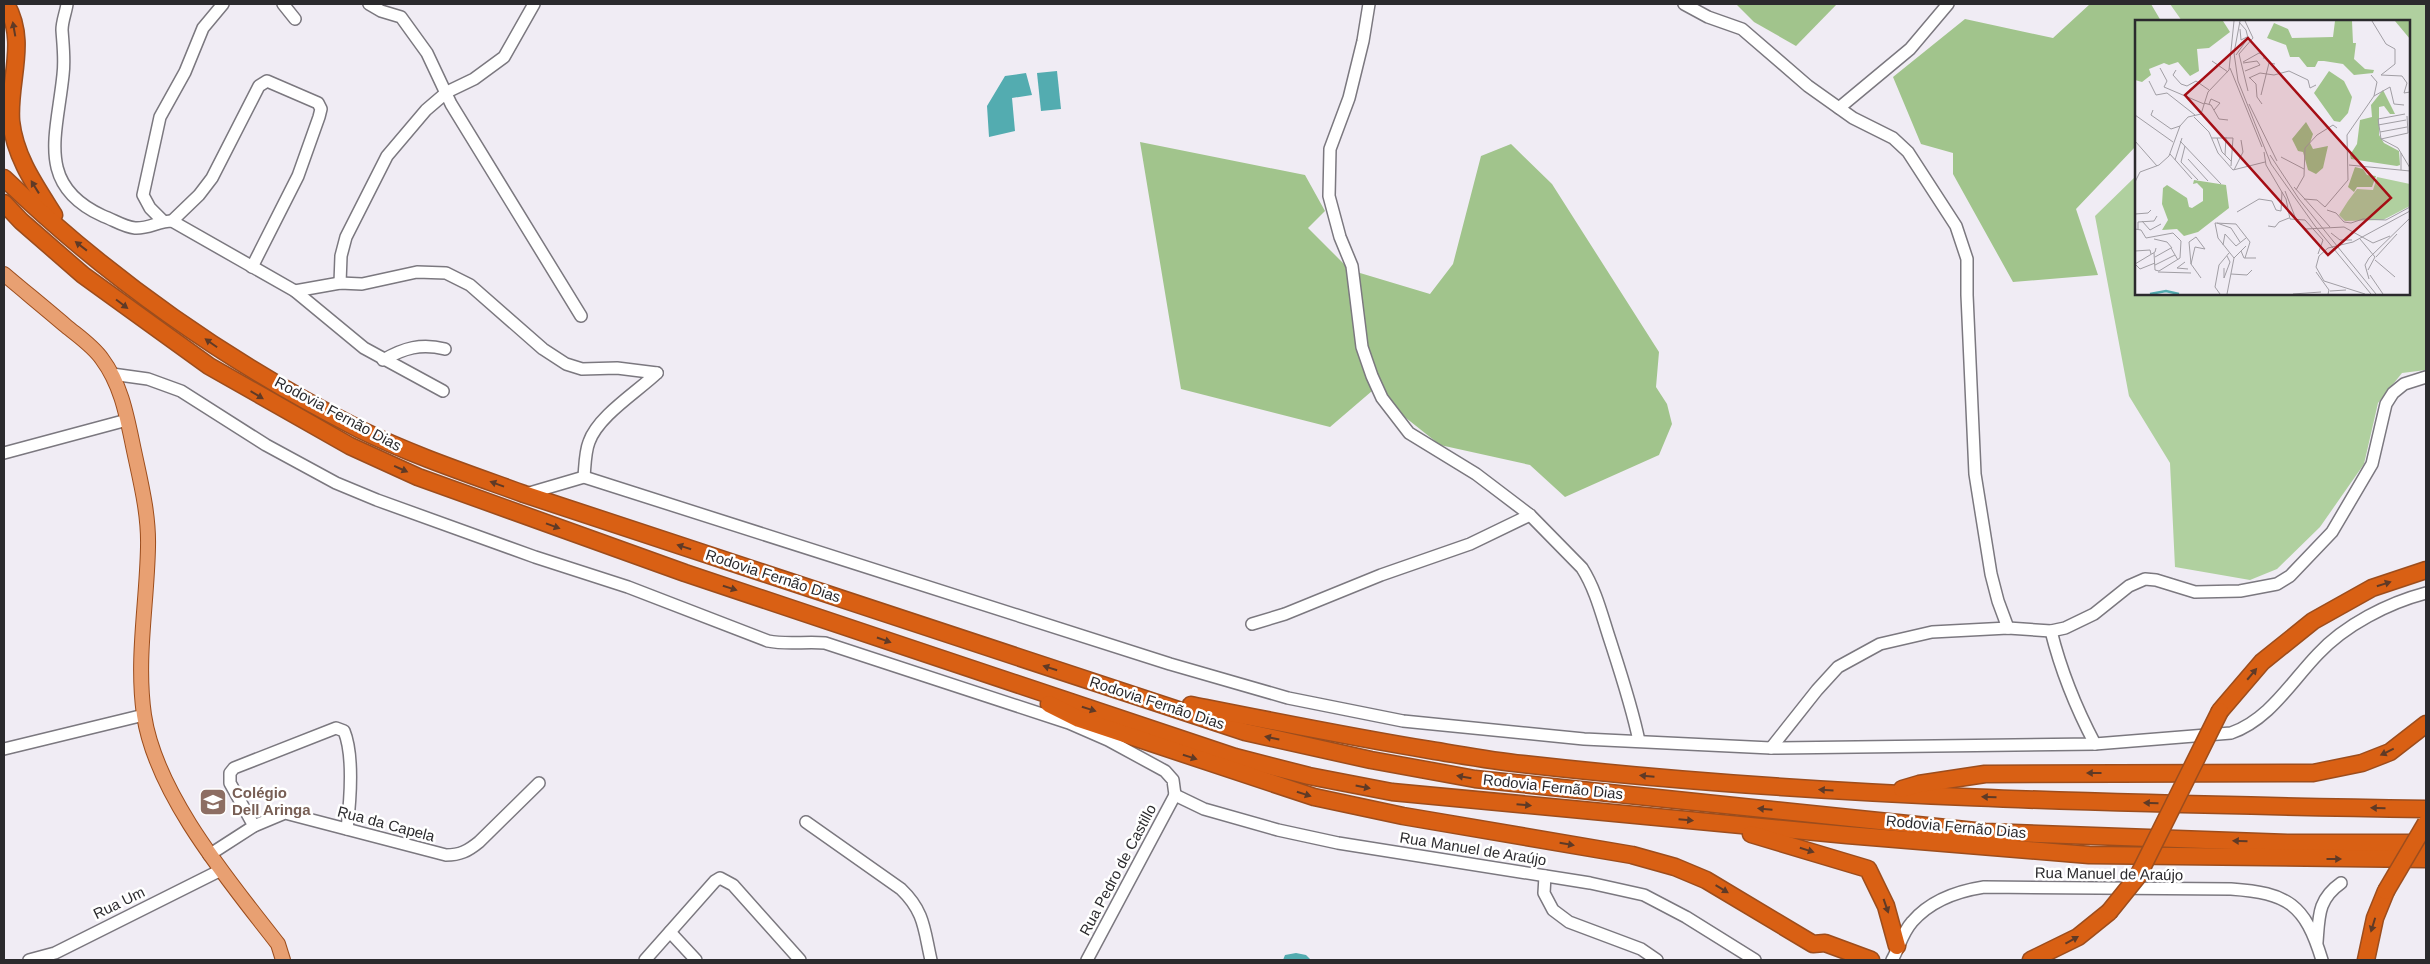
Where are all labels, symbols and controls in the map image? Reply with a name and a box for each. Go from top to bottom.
inset map [2135,20,2410,295]
one-way arrow [10,21,18,37]
one-way arrow [30,180,40,193]
one-way arrow [75,241,88,252]
one-way arrow [115,299,128,310]
one-way arrow [204,338,218,348]
street label: Rodovia Fernão Dias [272,373,404,454]
one-way arrow [250,390,263,399]
one-way arrow [394,466,408,474]
one-way arrow [489,480,504,488]
one-way arrow [546,522,561,530]
one-way arrow [676,543,691,551]
street label: Rodovia Fernão Dias [704,546,843,605]
one-way arrow [2377,579,2392,587]
one-way arrow [723,585,738,593]
one-way arrow [876,636,891,644]
one-way arrow [1043,664,1058,671]
one-way arrow [2246,668,2257,681]
street label: Rodovia Fernão Dias [1088,673,1227,732]
one-way arrow [1082,705,1097,713]
one-way arrow [1264,734,1279,742]
one-way arrow [2379,748,2394,757]
one-way arrow [1183,753,1198,761]
one-way arrow [2085,769,2101,777]
street label: Rodovia Fernão Dias [1482,771,1624,802]
one-way arrow [1639,772,1655,780]
one-way arrow [1456,773,1471,781]
one-way arrow [1355,783,1371,791]
place label: Colégio Dell Aringa [232,784,311,818]
one-way arrow [1818,785,1834,793]
school or university icon: Colégio Dell Aringa [198,787,228,817]
one-way arrow [1297,790,1312,798]
one-way arrow [1981,793,1997,801]
one-way arrow [2143,799,2159,807]
street label: Rua Pedro de Castillo [1076,801,1159,938]
one-way arrow [1517,801,1533,809]
street label: Rua da Capela [336,802,437,845]
one-way arrow [1756,804,1772,812]
one-way arrow [2369,804,2385,812]
street label: Rodovia Fernão Dias [1885,812,2027,841]
one-way arrow [1678,816,1694,824]
street label: Rua Manuel de Araújo [1398,829,1548,869]
one-way arrow [2231,837,2247,845]
one-way arrow [1559,841,1575,849]
one-way arrow [1800,847,1815,855]
one-way arrow [2327,855,2343,863]
street label: Rua Manuel de Araújo [2035,864,2183,883]
street label: Rua Um [90,883,147,922]
one-way arrow [1715,885,1728,894]
one-way arrow [1882,899,1890,914]
one-way arrow [2369,917,2377,932]
one-way arrow [2066,935,2079,944]

